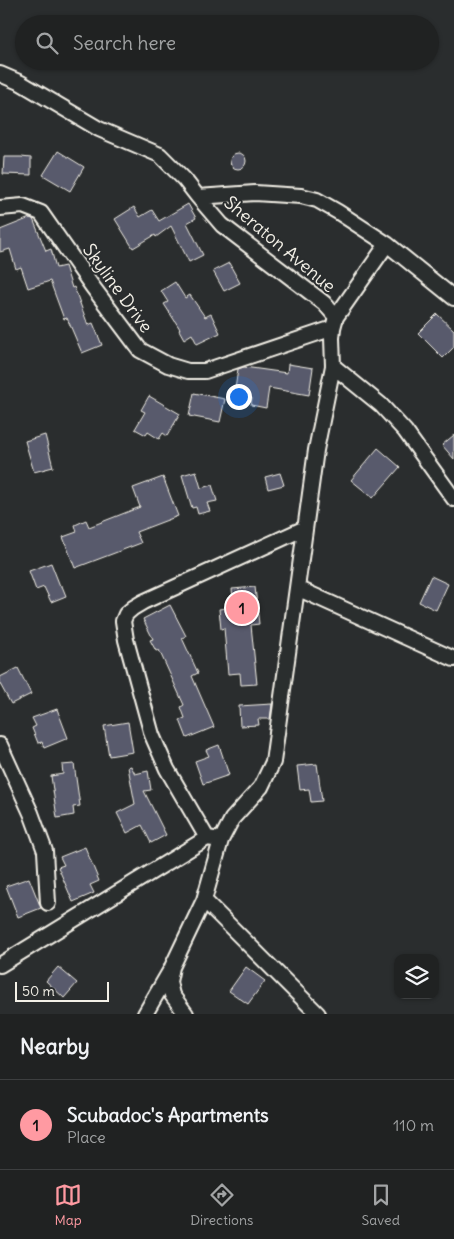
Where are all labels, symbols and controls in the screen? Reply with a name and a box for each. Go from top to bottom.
search box [15,15,439,70]
icon: search [33,29,61,57]
text: Search here [73,31,176,55]
street label: Sheraton Avenue [219,191,341,297]
street label: Skyline Drive [78,239,158,337]
your location [226,384,252,410]
pin: 1 [226,589,258,627]
map controls [394,954,439,999]
button: layers [394,954,439,999]
scale bar [15,979,109,1002]
text: 50 m [22,982,55,1000]
text: Nearby [20,1033,90,1060]
text: Scubadoc's Apartments [67,1103,269,1127]
text: 1 [33,1115,39,1135]
text: 110 m [393,1115,434,1135]
text: Place [67,1127,106,1147]
tab: Map [54,1181,82,1229]
tab: Directions [190,1181,253,1229]
tab: Saved [362,1181,400,1229]

